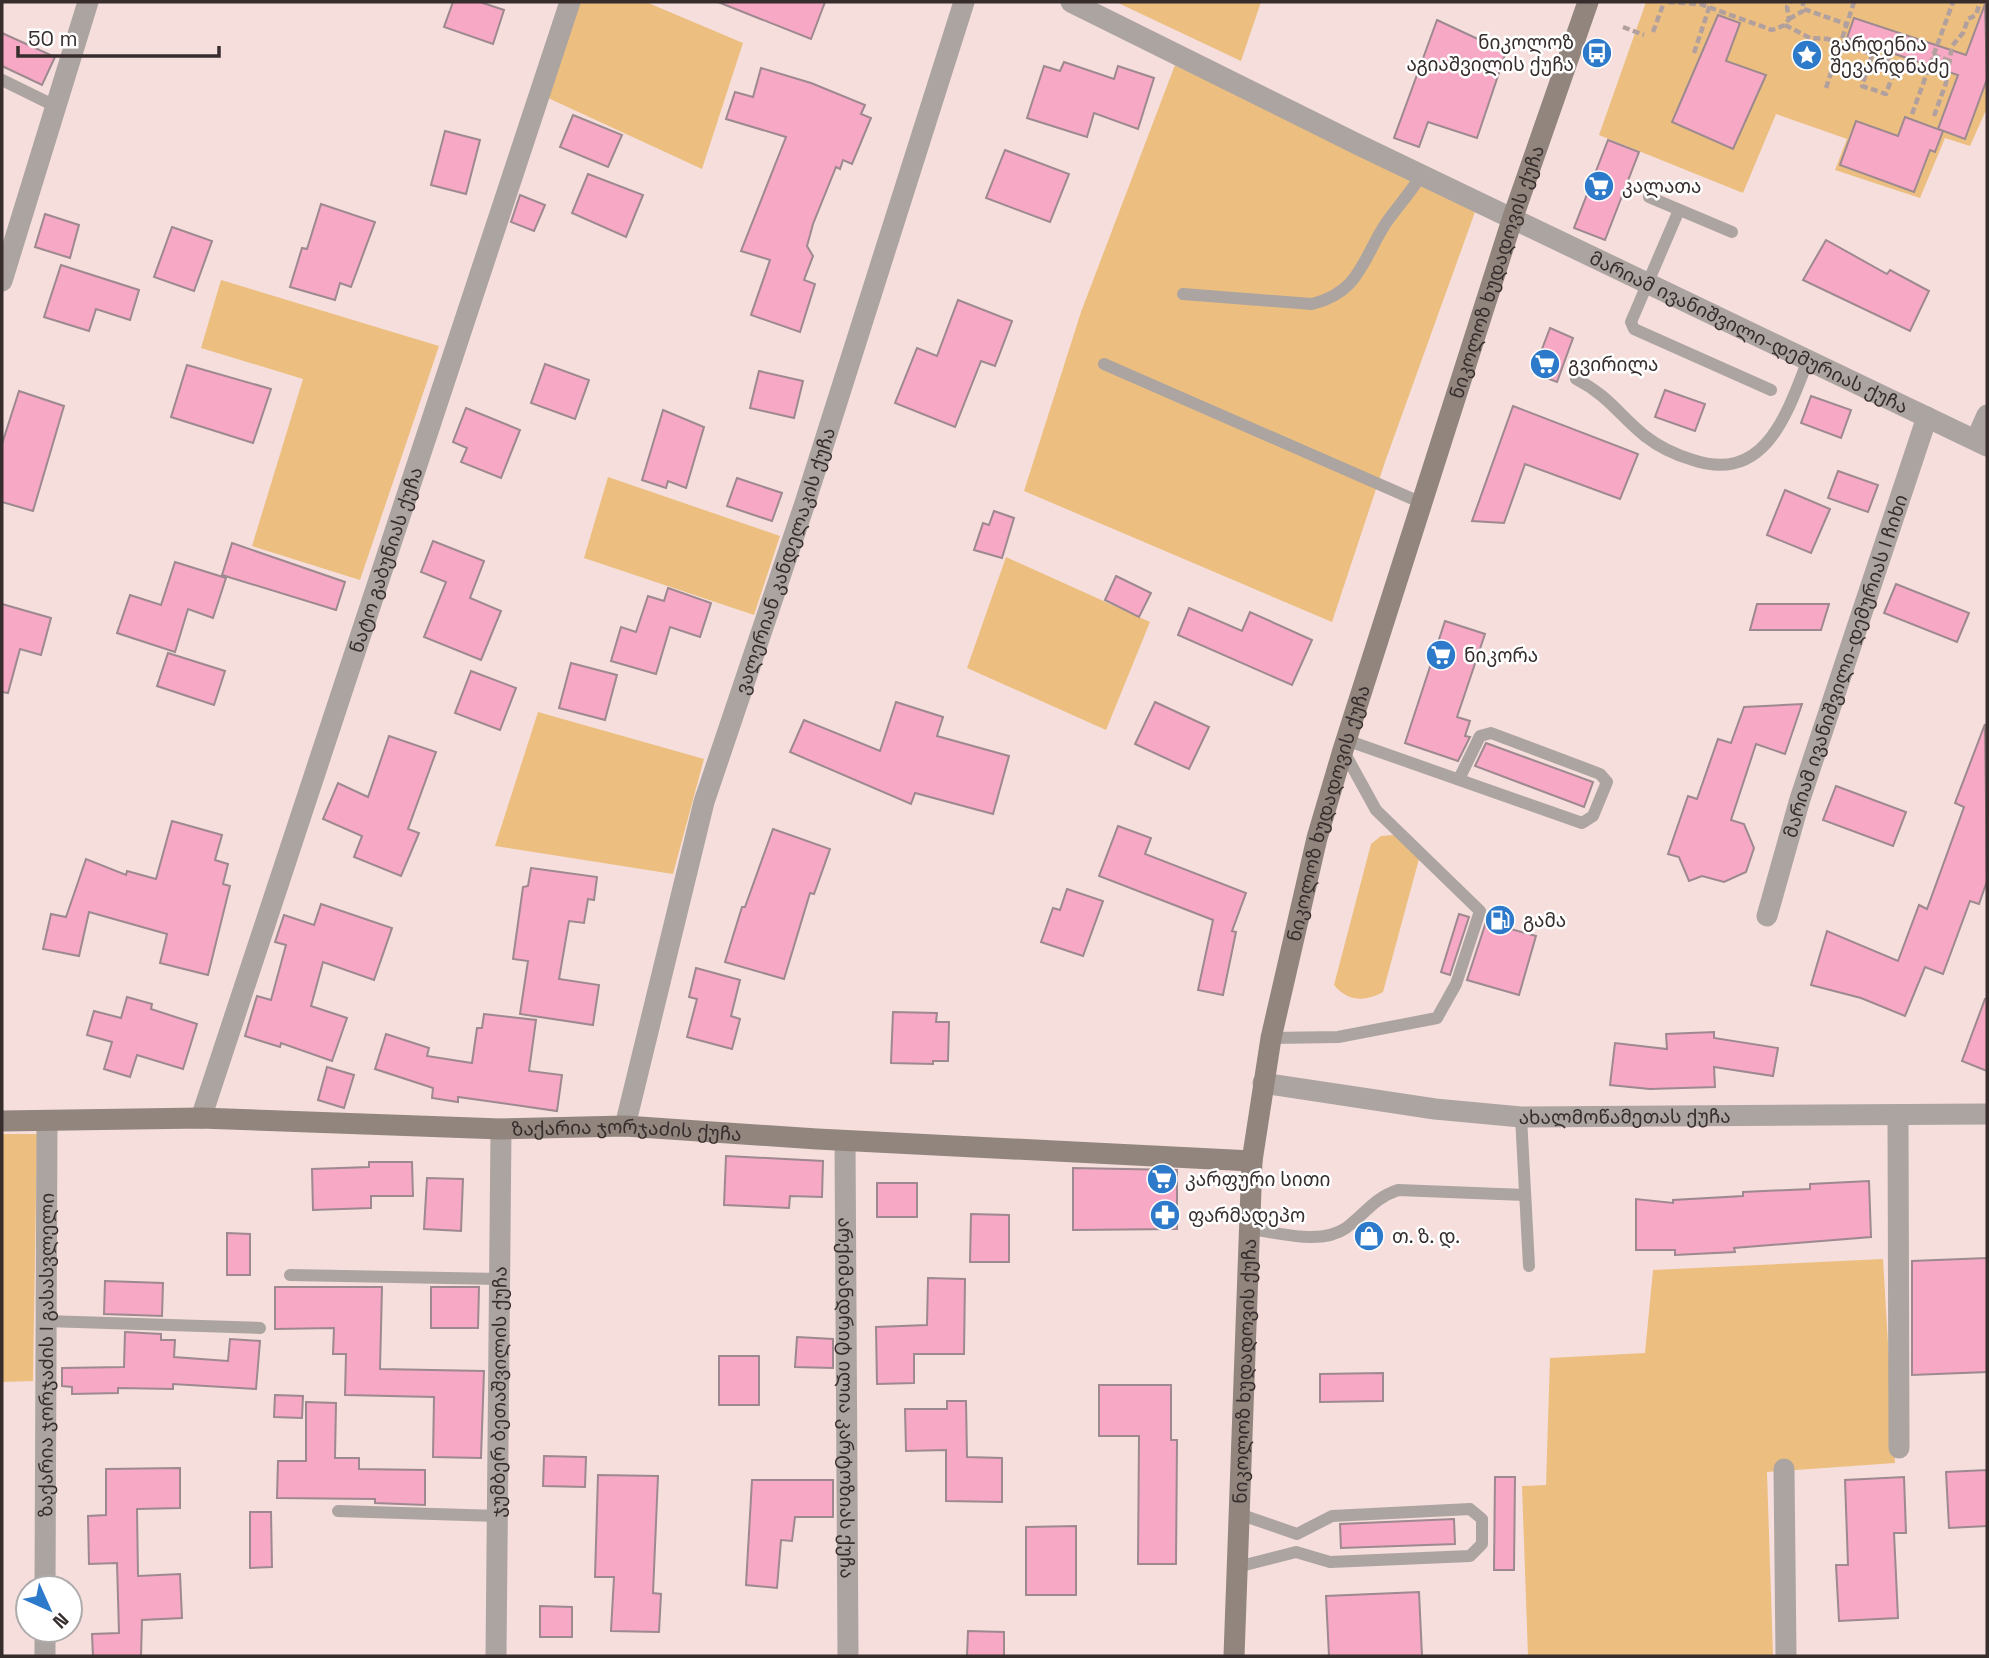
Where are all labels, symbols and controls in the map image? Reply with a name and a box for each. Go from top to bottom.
scale bar [18,14,219,58]
text: 50 m [28,25,78,52]
place label: ნიკოლოზ აგიაშვილის ქუჩა [1406,30,1574,77]
place label: გარდენია შევარდნაძე [1830,32,1950,79]
bus stop icon: ნიკოლოზ აგიაშვილის ქუჩა [1580,36,1614,70]
place icon: გარდენია შევარდნაძე [1790,38,1824,72]
street label: ნიკოლოზ ხუდადოვის ქუჩა [1444,142,1550,402]
supermarket icon: კალათა [1582,169,1616,203]
place label: კალათა [1622,174,1701,199]
street label: მარიამ ივანიშვილი-დემურიას ქუჩა [1585,245,1912,419]
supermarket icon: გვირილა [1528,347,1562,381]
place label: გვირილა [1568,352,1659,377]
street label: ვალერიან კანდელაკის ქუჩა [729,424,841,698]
street label: ნატო გაბუნიას ქუჩა [344,464,428,656]
street label: მარიამ ივანიშვილი-დემურიას I ჩიხი [1778,491,1913,841]
supermarket icon: ნიკორა [1424,638,1458,672]
place label: ნიკორა [1464,643,1538,668]
street label: ნიკოლოზ ხუდადოვის ქუჩა [1282,682,1376,944]
fuel station icon: გამა [1483,903,1517,937]
place label: გამა [1523,908,1566,933]
street label: ახალმოწამეთას ქუჩა [1519,1104,1731,1130]
street label: ზაქარია ჯორჯაძის ქუჩა [511,1114,743,1147]
supermarket icon: კარფური სითი [1145,1162,1179,1196]
place label: კარფური სითი [1185,1167,1330,1192]
street label: ზაქარია ჯორჯაძის I გასასვლელი [33,1193,60,1517]
pharmacy icon: ფარმადეპო [1148,1198,1182,1232]
place label: ფარმადეპო [1188,1203,1305,1228]
street label: არქიმანდრიტ ილია კარტოზიას ქუჩა [832,1217,860,1579]
shop icon: თ. ზ. დ. [1352,1219,1386,1253]
place label: თ. ზ. დ. [1392,1224,1460,1249]
street label: ნიკოლოზ ხუდადოვის ქუჩა [1228,1238,1262,1504]
street label: ჯუმბერ ბეთაშვილის ქუჩა [485,1266,513,1518]
north arrow [14,1574,84,1644]
text: N [47,1607,74,1634]

